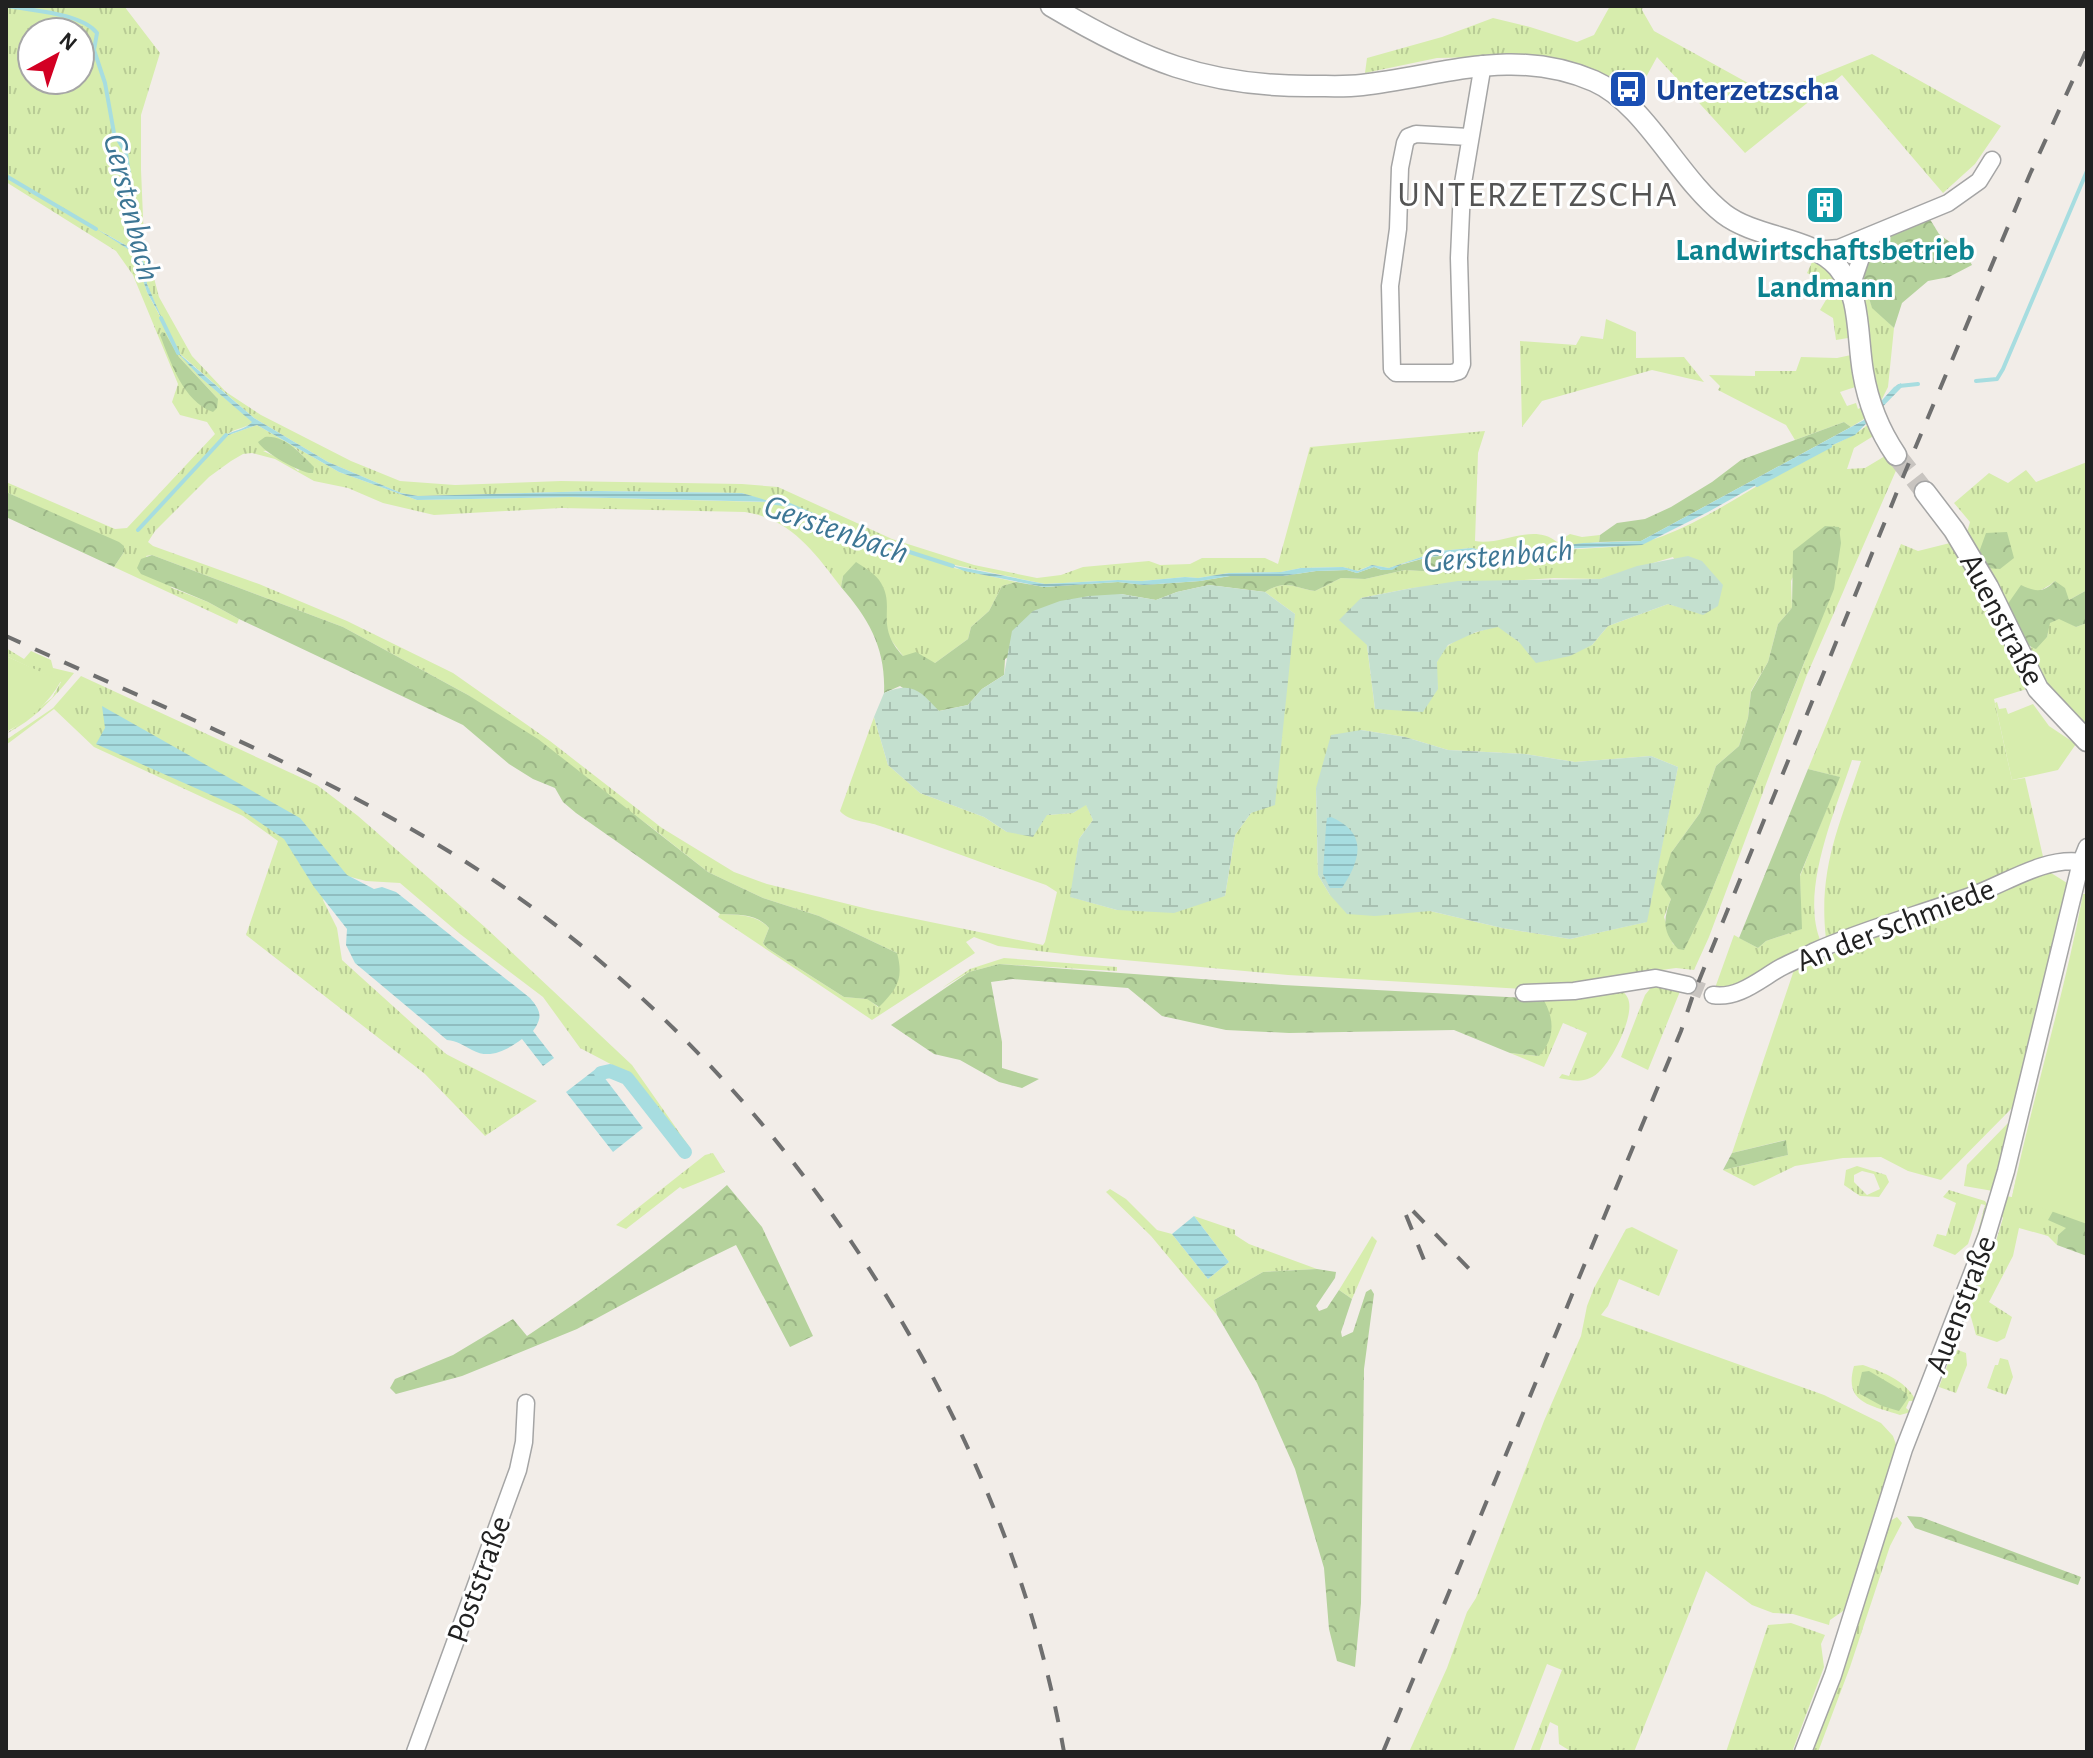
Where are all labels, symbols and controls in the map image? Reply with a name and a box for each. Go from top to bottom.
north arrow [16,16,96,96]
text: N [55,28,81,55]
bus stop icon: Unterzetzscha [1607,68,1649,110]
place label: Unterzetzscha [1656,74,1839,106]
water label: Gerstenbach [96,130,166,285]
district label: UNTERZETZSCHA [1397,177,1679,213]
building icon: Landwirtschaftsbetrieb Landmann [1804,184,1846,226]
place label: Landwirtschaftsbetrieb Landmann [1675,234,1975,303]
water label: Gerstenbach [760,489,913,570]
water label: Gerstenbach [1422,533,1575,579]
street label: Auenstraße [1954,548,2050,691]
street label: An der Schmiede [1792,872,1999,977]
street label: Auenstraße [1920,1231,2002,1378]
street label: Poststraße [441,1512,517,1647]

